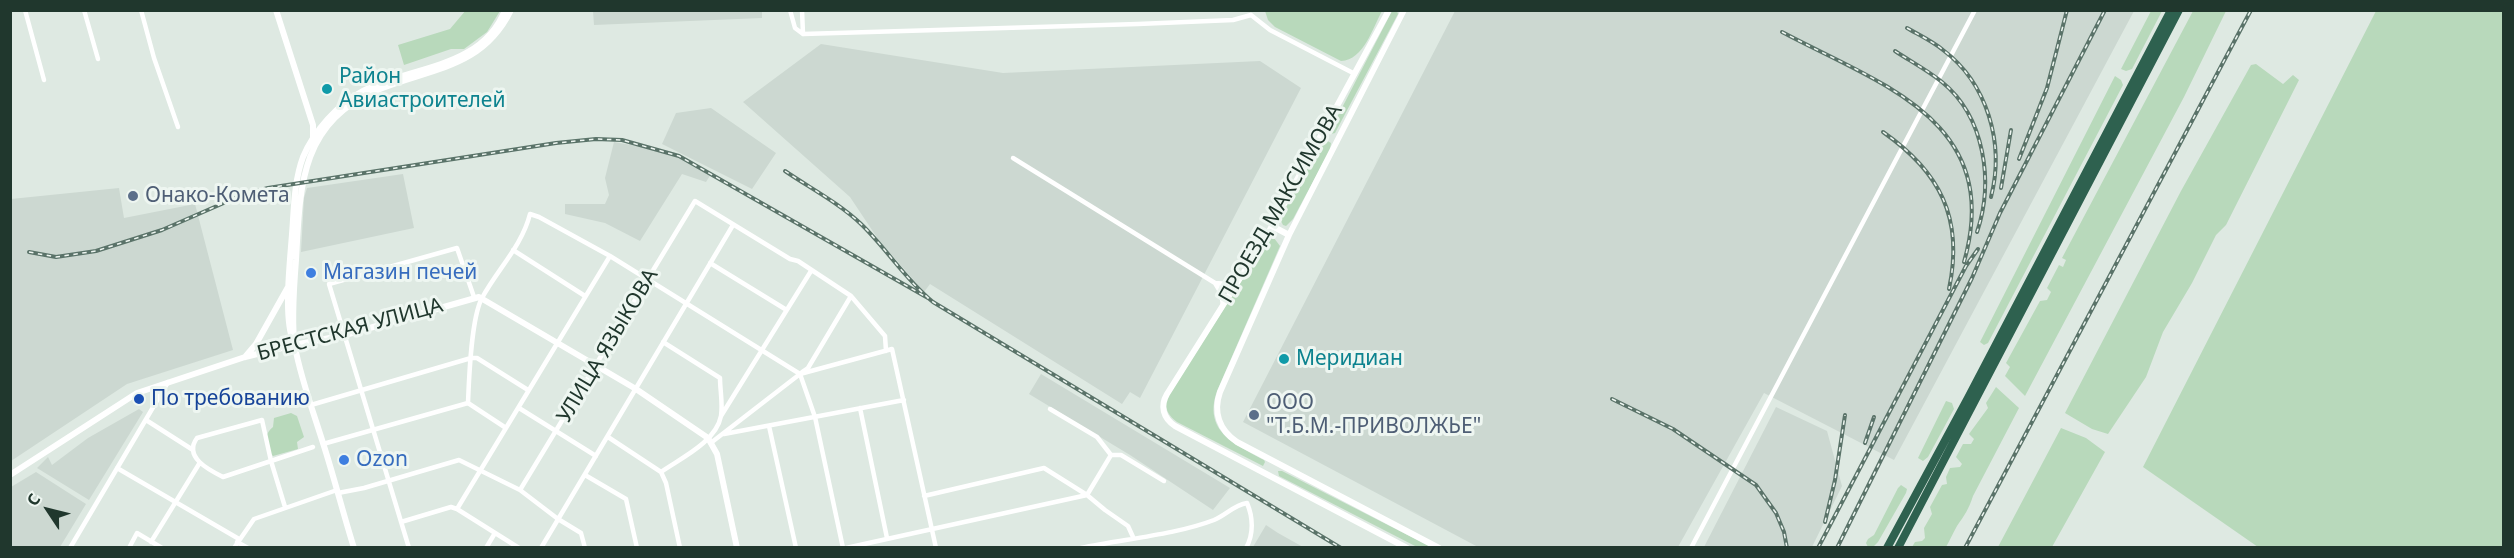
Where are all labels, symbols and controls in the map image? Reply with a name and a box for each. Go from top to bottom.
place label: Район Авиастроителей [339,64,505,114]
marker: Район Авиастроителей [320,82,334,96]
street label: ПРОЕЗД МАКСИМОВА [1214,100,1348,308]
place label: Онако-Комета [145,183,290,209]
marker: Онако-Комета [126,189,140,203]
place label: Магазин печей [323,260,477,286]
street label: УЛИЦА ЯЗЫКОВА [552,264,664,428]
marker: Магазин печей [304,266,318,280]
street label: БРЕСТСКАЯ УЛИЦА [254,293,446,367]
place label: Меридиан [1296,346,1403,372]
marker: Меридиан [1277,352,1291,366]
place label: По требованию [151,386,310,412]
place label: ООО "Т.Б.М.-ПРИВОЛЖЬЕ" [1266,390,1481,440]
marker: По требованию [132,392,146,406]
marker: ООО "Т.Б.М.-ПРИВОЛЖЬЕ" [1247,408,1261,422]
place label: Ozon [356,447,408,473]
marker: Ozon [337,453,351,467]
north arrow [18,480,78,540]
text: С [21,489,45,510]

